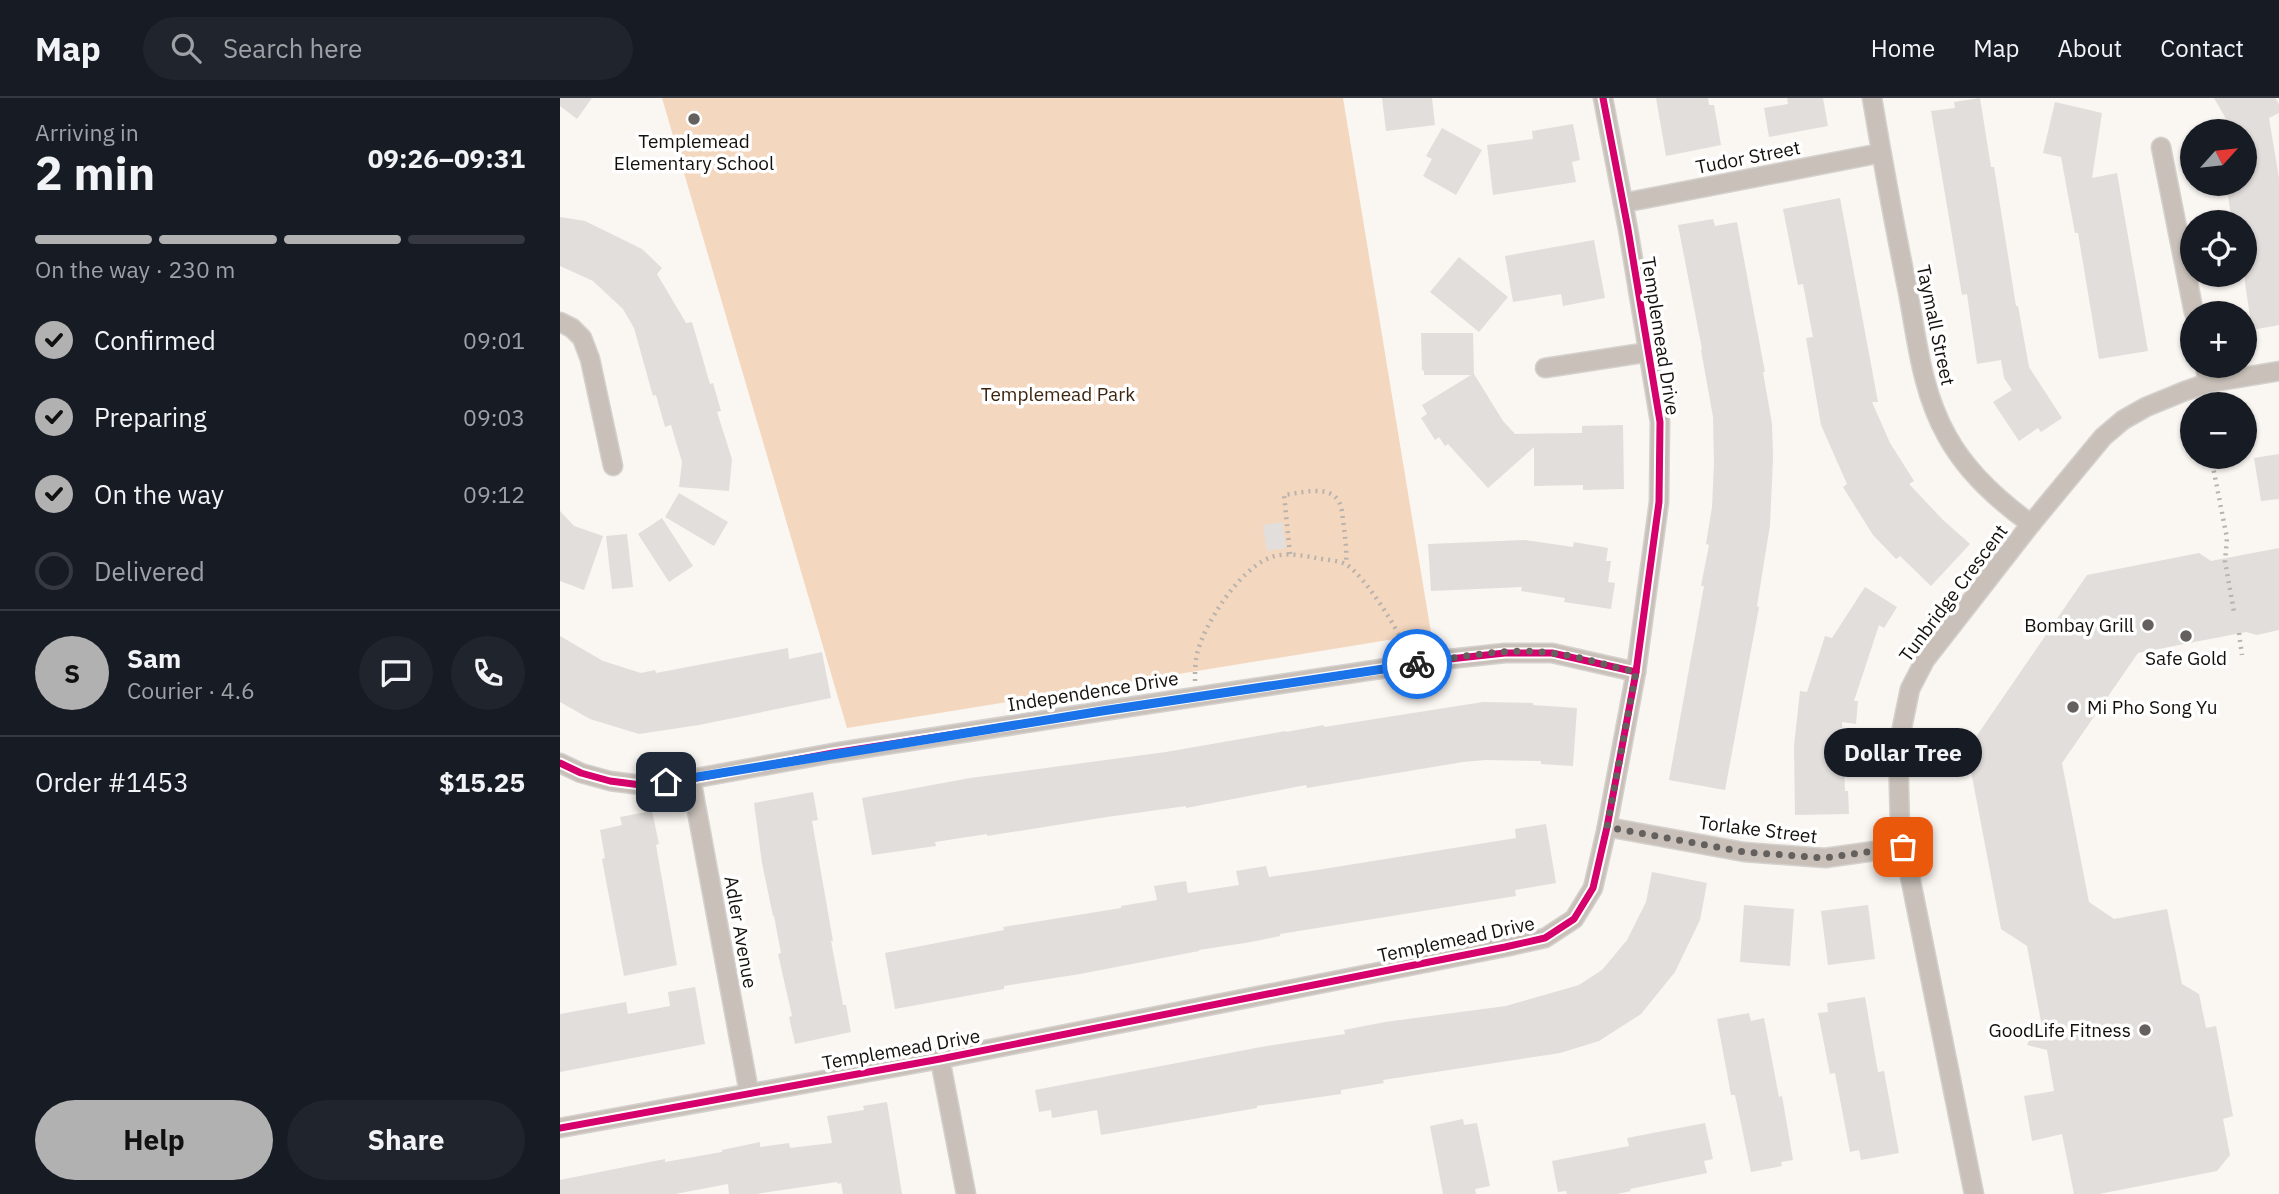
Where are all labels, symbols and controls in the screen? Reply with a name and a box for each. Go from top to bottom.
search box [143,17,633,80]
text: Map [35,27,101,70]
icon: search [167,29,205,67]
text: Search here [223,31,362,65]
text: Home [1871,32,1935,64]
text: Map [1973,32,2019,64]
text: About [2057,32,2122,64]
text: Contact [2160,32,2244,64]
marker: Templemead Elementary School [686,111,702,127]
text: Arriving in [35,117,139,147]
north arrow [2180,119,2258,196]
map controls [2180,119,2257,469]
place label: Templemead Elementary School [614,129,774,175]
street label: Tudor Street [1694,135,1802,179]
text: 09:26–09:31 [368,141,525,175]
text: 2 min [35,143,155,203]
button: locate [2180,210,2257,287]
text: On the way · 230 m [35,254,235,284]
street label: Templemead Drive [1637,255,1685,417]
street label: Taymall Street [1912,263,1960,387]
button: + [2180,301,2257,378]
icon: check [35,321,73,359]
text: Confirmed [94,323,216,357]
text: 09:01 [463,325,525,355]
park label: Templemead Park [981,382,1135,406]
button: − [2180,392,2257,469]
icon: check [35,398,73,436]
text: Preparing [94,400,207,434]
text: 09:03 [463,402,525,432]
icon: check [35,475,73,513]
text: On the way [94,477,224,511]
text: 09:12 [463,479,525,509]
street label: Tunbridge Crescent [1894,520,2012,666]
text: Delivered [94,554,205,588]
place label: Bombay Grill [2024,613,2134,637]
marker: Bombay Grill [2140,617,2156,633]
marker: Safe Gold [2178,628,2194,644]
courier [1382,629,1452,699]
button: chat [359,636,433,710]
button: phone [451,636,525,710]
text: Sam [127,641,181,675]
icon: bike [1398,645,1436,683]
place label: Safe Gold [2145,646,2227,670]
text: S [64,656,80,690]
street label: Independence Drive [1006,666,1180,716]
text: Courier · 4.6 [127,675,255,705]
place label: Mi Pho Song Yu [2087,695,2218,719]
marker: Mi Pho Song Yu [2065,699,2081,715]
callout: Dollar Tree [1824,728,1982,777]
text: Dollar Tree [1844,737,1962,767]
pin [636,752,696,812]
icon: home [647,763,685,801]
text: Order #1453 [35,765,189,799]
text: $15.25 [439,765,525,799]
street label: Torlake Street [1697,810,1819,848]
pin [1873,817,1933,877]
icon: bag [1884,828,1922,866]
street label: Adler Avenue [719,874,763,990]
street label: Templemead Drive [1375,911,1537,967]
place label: GoodLife Fitness [1989,1018,2131,1042]
marker: GoodLife Fitness [2137,1022,2153,1038]
street label: Templemead Drive [820,1023,982,1075]
button: Help [35,1100,273,1180]
button: Share [287,1100,525,1180]

